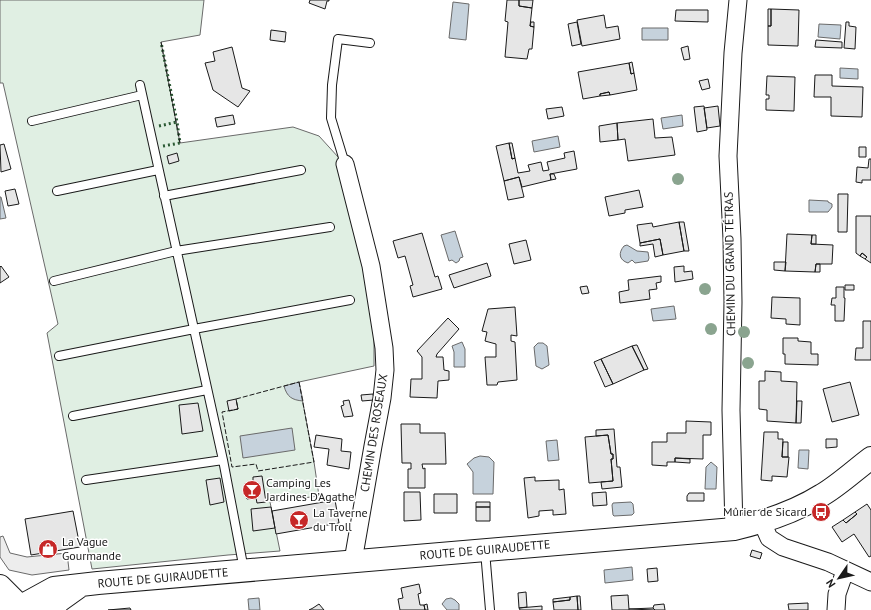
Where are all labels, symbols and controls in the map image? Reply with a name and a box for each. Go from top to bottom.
street label: CHEMIN DU GRAND TÉTRAS [721,192,738,336]
street label: CHEMIN DES ROSEAUX [357,372,390,493]
place label: Camping Les Jardines D’Agathe [265,475,354,504]
bar icon: Camping Les Jardines D’Agathe [241,479,263,501]
bus stop icon: Mûrier de Sicard [810,501,832,523]
place label: Mûrier de Sicard [723,504,807,519]
place label: La Taverne du Troll [313,505,368,534]
bar icon: La Taverne du Troll [288,509,310,531]
place label: La Vague Gourmande [62,534,121,563]
street label: ROUTE DE GUIRAUDETTE [419,536,551,563]
shop icon: La Vague Gourmande [37,538,59,560]
north arrow [819,558,859,598]
street label: ROUTE DE GUIRAUDETTE [97,564,229,591]
text: N [823,577,839,591]

